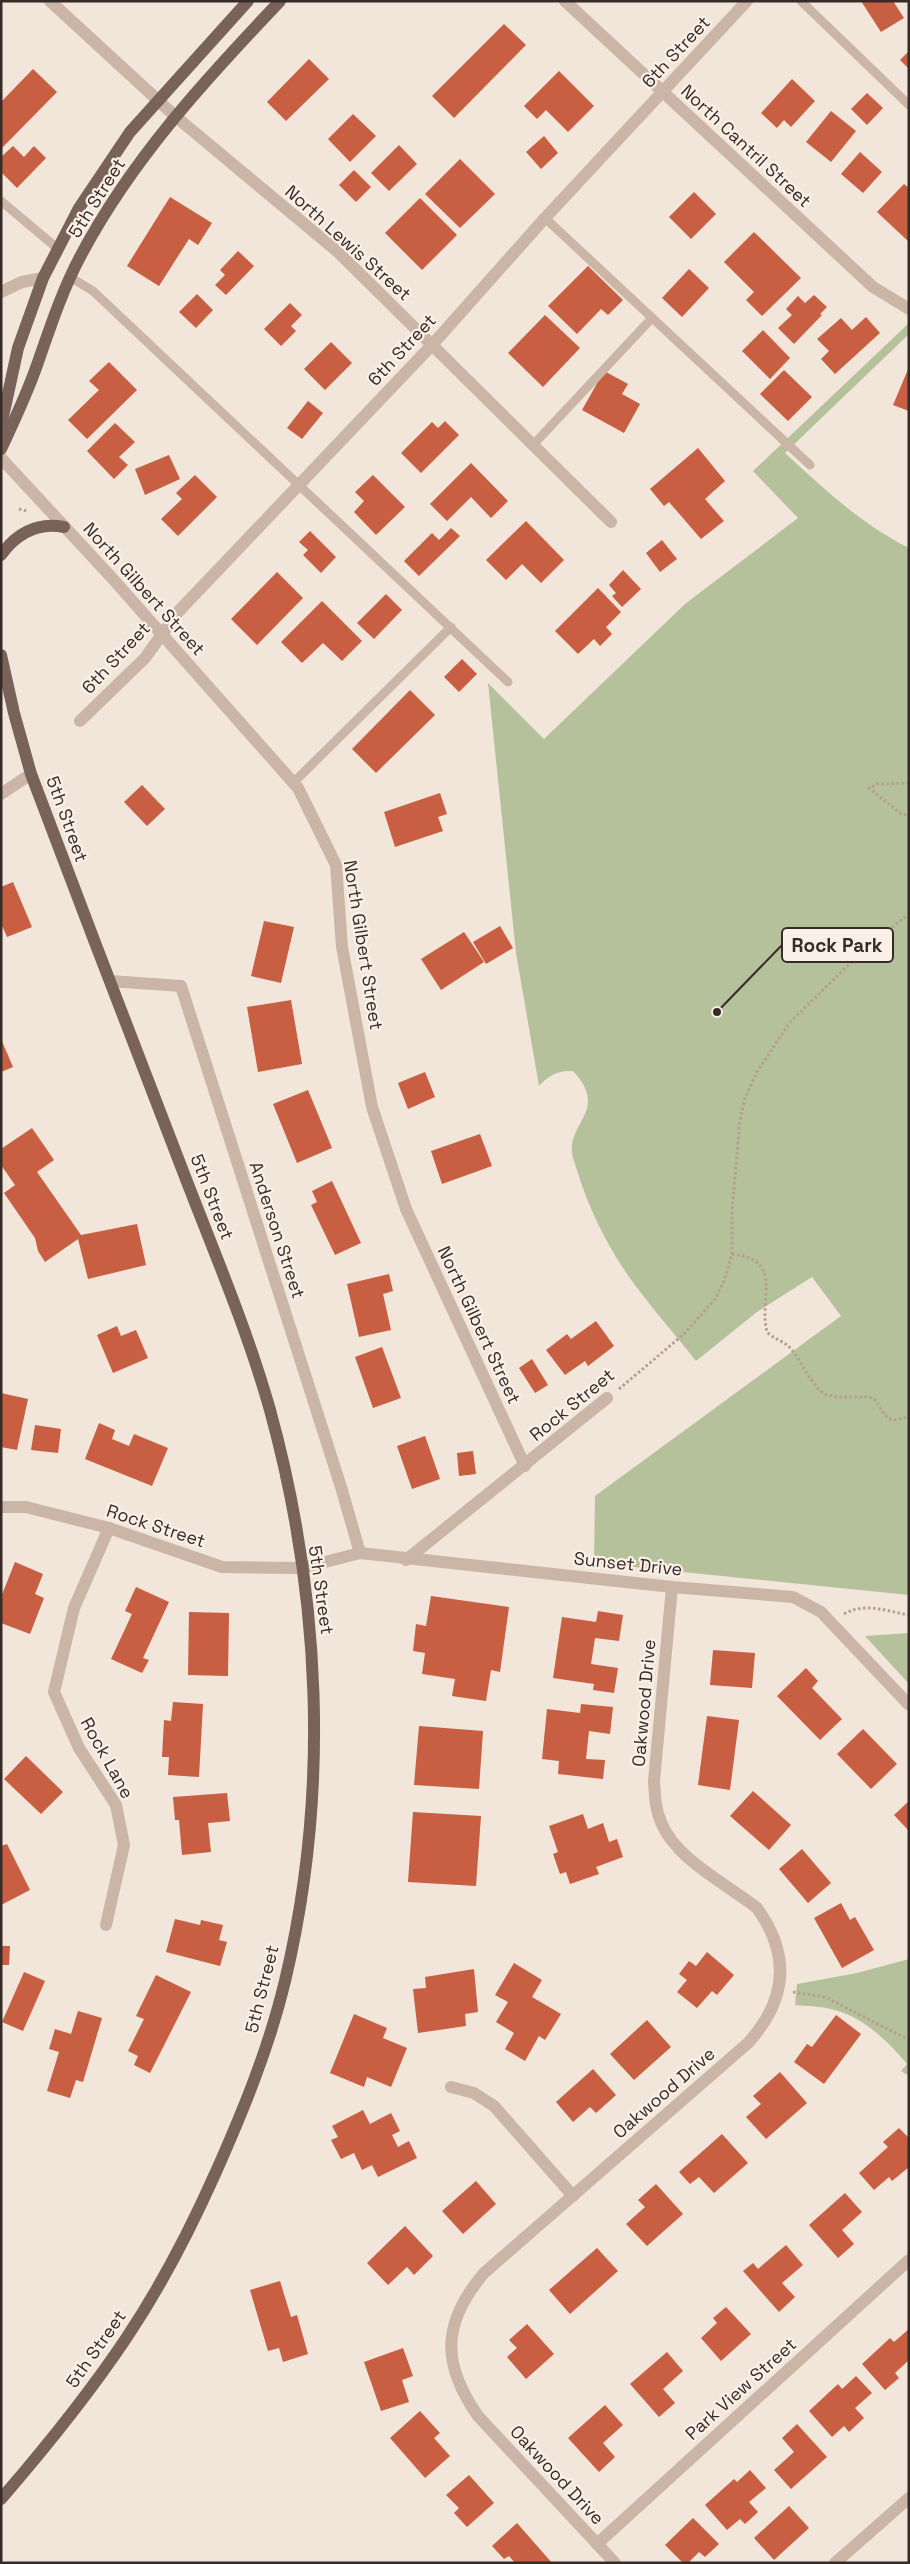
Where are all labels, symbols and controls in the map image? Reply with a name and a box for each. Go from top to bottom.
street label: 6th Street [637,11,715,92]
street label: North Cantril Street [676,79,816,212]
street label: 5th Street [63,154,130,242]
street label: North Lewis Street [280,180,416,305]
street label: 6th Street [363,309,441,390]
street label: North Gilbert Street [78,517,210,660]
street label: 6th Street [77,617,155,698]
street label: 5th Street [41,773,94,865]
street label: North Gilbert Street [339,858,388,1031]
callout: Rock Park [782,928,893,962]
text: Rock Park [792,933,883,958]
street label: 5th Street [186,1151,239,1243]
street label: Anderson Street [245,1159,310,1301]
street label: North Gilbert Street [433,1242,526,1407]
street label: Rock Street [525,1363,619,1446]
street label: Rock Street [104,1499,208,1552]
street label: 5th Street [304,1544,339,1636]
street label: Sunset Drive [573,1546,683,1581]
street label: Oakwood Drive [626,1638,661,1768]
street label: Rock Lane [76,1713,139,1802]
street label: 5th Street [240,1943,284,2035]
street label: Oakwood Drive [608,2042,719,2143]
street label: 5th Street [60,2305,131,2392]
street label: Park View Street [680,2333,801,2445]
street label: Oakwood Drive [505,2420,609,2529]

